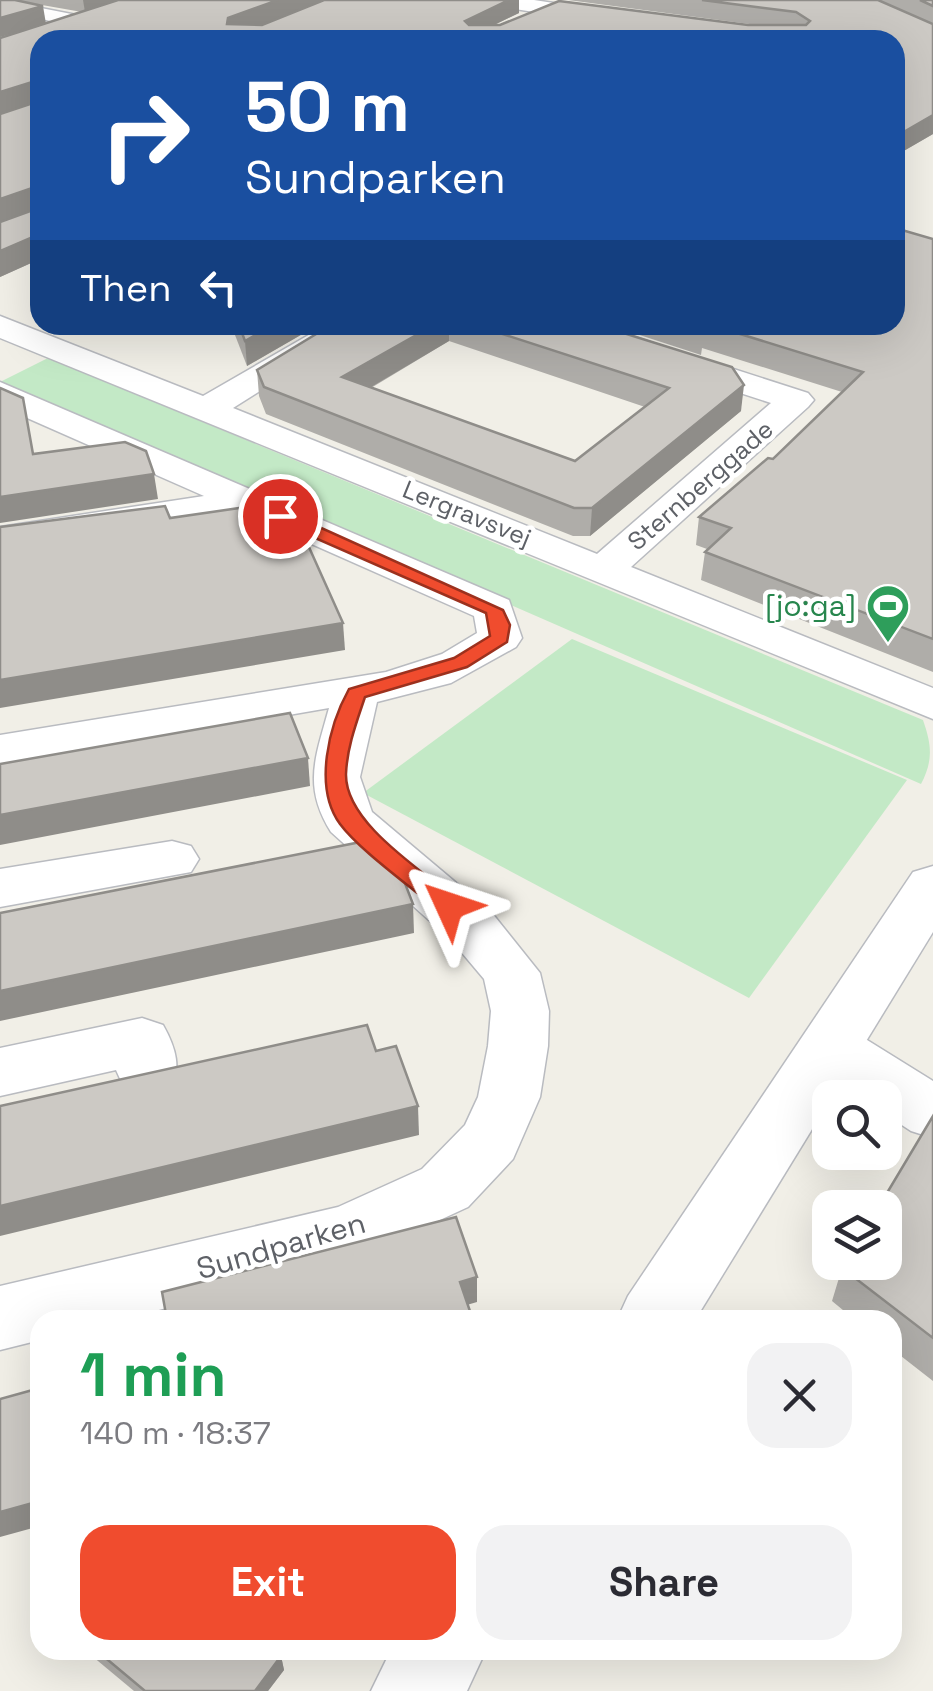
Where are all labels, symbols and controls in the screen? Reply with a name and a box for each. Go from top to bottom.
text: 50 m [245,62,410,151]
icon: right [80,70,210,200]
text: Sundparken [245,149,506,206]
icon: left [191,260,246,315]
text: Then [80,264,171,312]
street label: Sternberggade [621,413,779,557]
street label: Lergravsvej [398,473,536,553]
pin [238,474,323,559]
icon: arrive [253,489,308,544]
sports icon: [jo:ga] [865,583,911,644]
place label: [jo:ga] [765,586,856,625]
position arrow [397,854,501,958]
map controls [812,1080,902,1280]
button: search [812,1080,902,1170]
button: layers [812,1190,902,1280]
street label: Sundparken [192,1203,370,1288]
text: 1 min [80,1337,227,1414]
button: close [747,1343,852,1448]
text: 140 m · 18:37 [80,1413,271,1453]
button: Exit [80,1525,456,1640]
button: Share [476,1525,852,1640]

